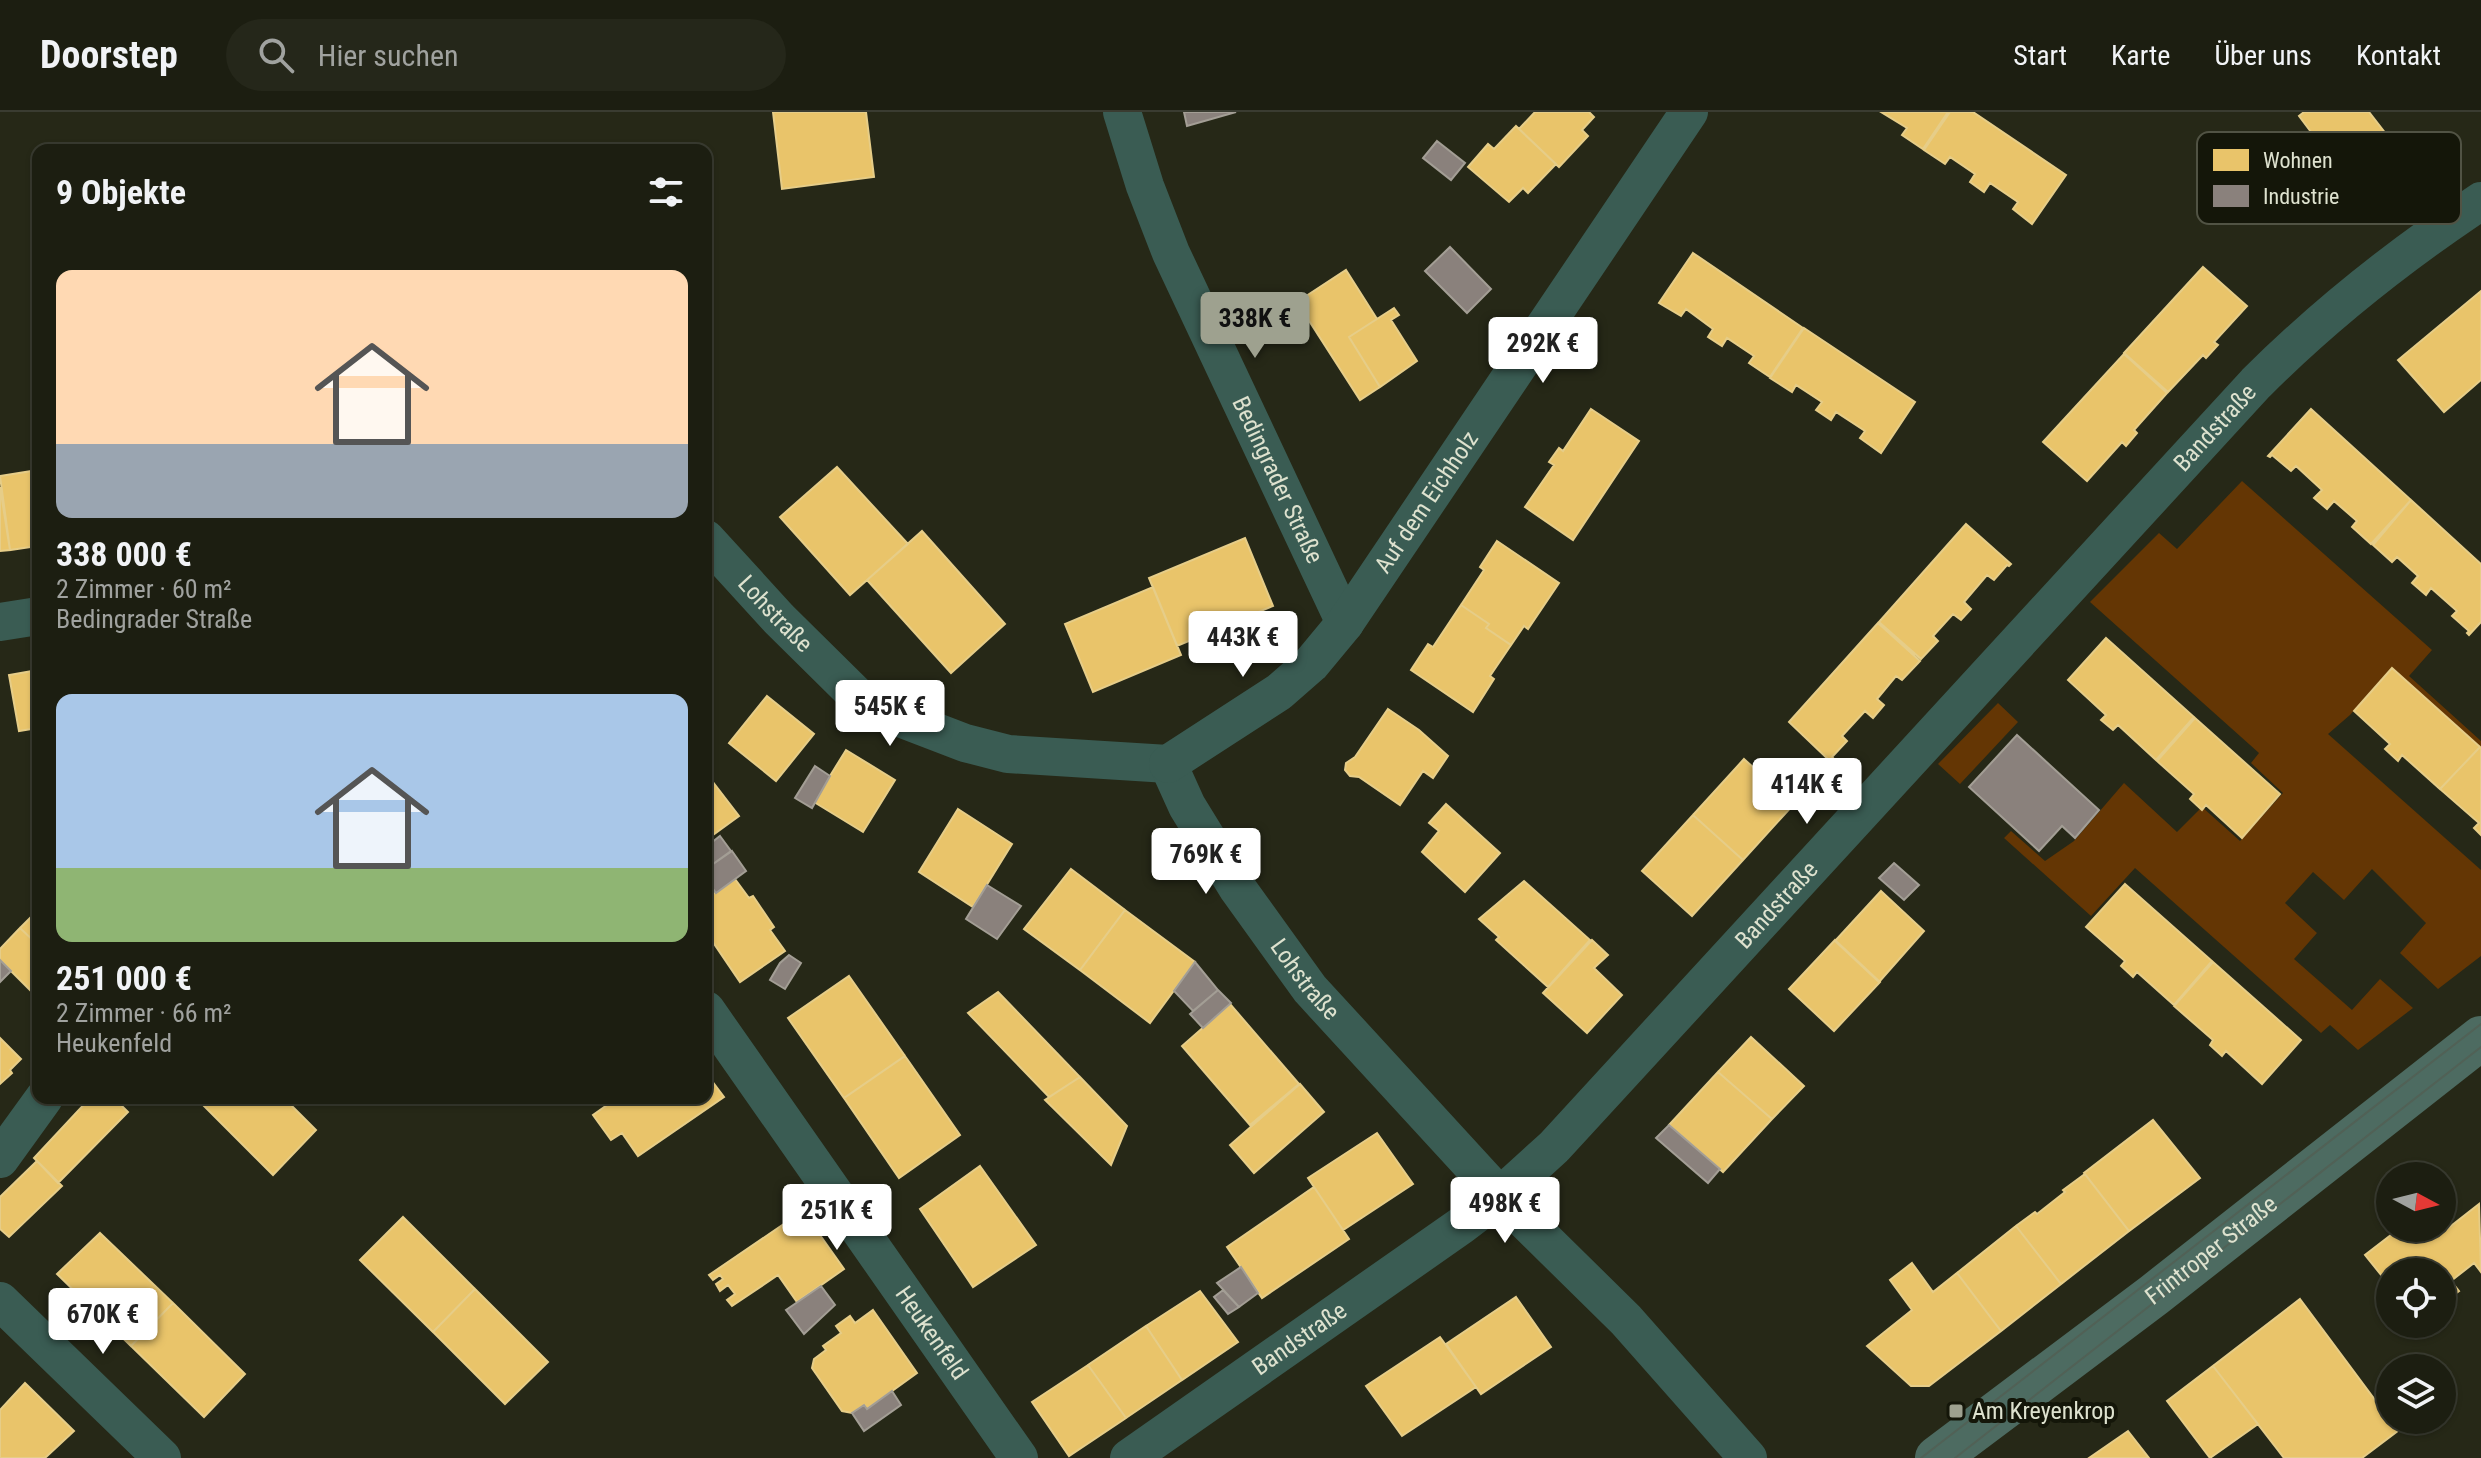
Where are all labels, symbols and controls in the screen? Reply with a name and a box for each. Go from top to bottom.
search box [226,19,786,91]
text: Doorstep [40,33,178,77]
icon: search [254,33,298,77]
text: Hier suchen [318,38,458,73]
text: Start [2013,39,2067,72]
text: Karte [2111,39,2170,72]
text: Über uns [2214,39,2312,72]
text: Kontakt [2356,39,2441,72]
legend [2197,132,2461,224]
text: Wohnen [2263,148,2333,173]
icon: filters [644,170,688,214]
text: 9 Objekte [56,172,186,212]
text: Industrie [2263,184,2339,209]
pin: 338K € [1190,292,1320,360]
text: 338K € [1219,303,1291,333]
pin: 292K € [1478,317,1608,385]
icon: home [300,322,444,466]
text: 292K € [1507,328,1579,358]
street label: Bandstraße [2168,378,2262,477]
street label: Bedingrader Straße [1226,392,1329,568]
street label: Auf dem Eichholz [1369,426,1484,578]
text: 338 000 € [56,534,192,574]
street label: Lohstraße [732,570,818,658]
text: 2 Zimmer · 60 m² [56,574,232,604]
text: Bedingrader Straße [56,604,252,634]
pin: 443K € [1178,611,1308,679]
text: 443K € [1207,622,1279,652]
pin: 545K € [825,680,955,748]
text: 545K € [854,691,926,721]
icon: home [300,746,444,890]
pin: 414K € [1742,758,1872,826]
text: 414K € [1771,769,1843,799]
pin: 769K € [1141,828,1271,896]
text: 769K € [1170,839,1242,869]
street label: Bandstraße [1730,855,1823,954]
street label: Lohstraße [1265,933,1345,1026]
text: 251 000 € [56,958,192,998]
text: 2 Zimmer · 66 m² [56,998,232,1028]
text: Heukenfeld [56,1028,172,1058]
north arrow [2376,1162,2456,1242]
map controls [2376,1162,2456,1434]
pin: 498K € [1440,1177,1570,1245]
pin: 251K € [772,1184,902,1252]
text: 498K € [1469,1188,1541,1218]
street label: Frintroper Straße [2140,1190,2282,1311]
text: 251K € [801,1195,873,1225]
button: locate [2376,1258,2456,1338]
street label: Heukenfeld [889,1281,974,1385]
pin: 670K € [38,1288,168,1356]
street label: Bandstraße [1247,1296,1352,1381]
text: 670K € [67,1299,139,1329]
button: layers [2376,1354,2456,1434]
place label: Am Kreyenkrop [1972,1397,2115,1425]
marker: Am Kreyenkrop [1947,1402,1965,1420]

